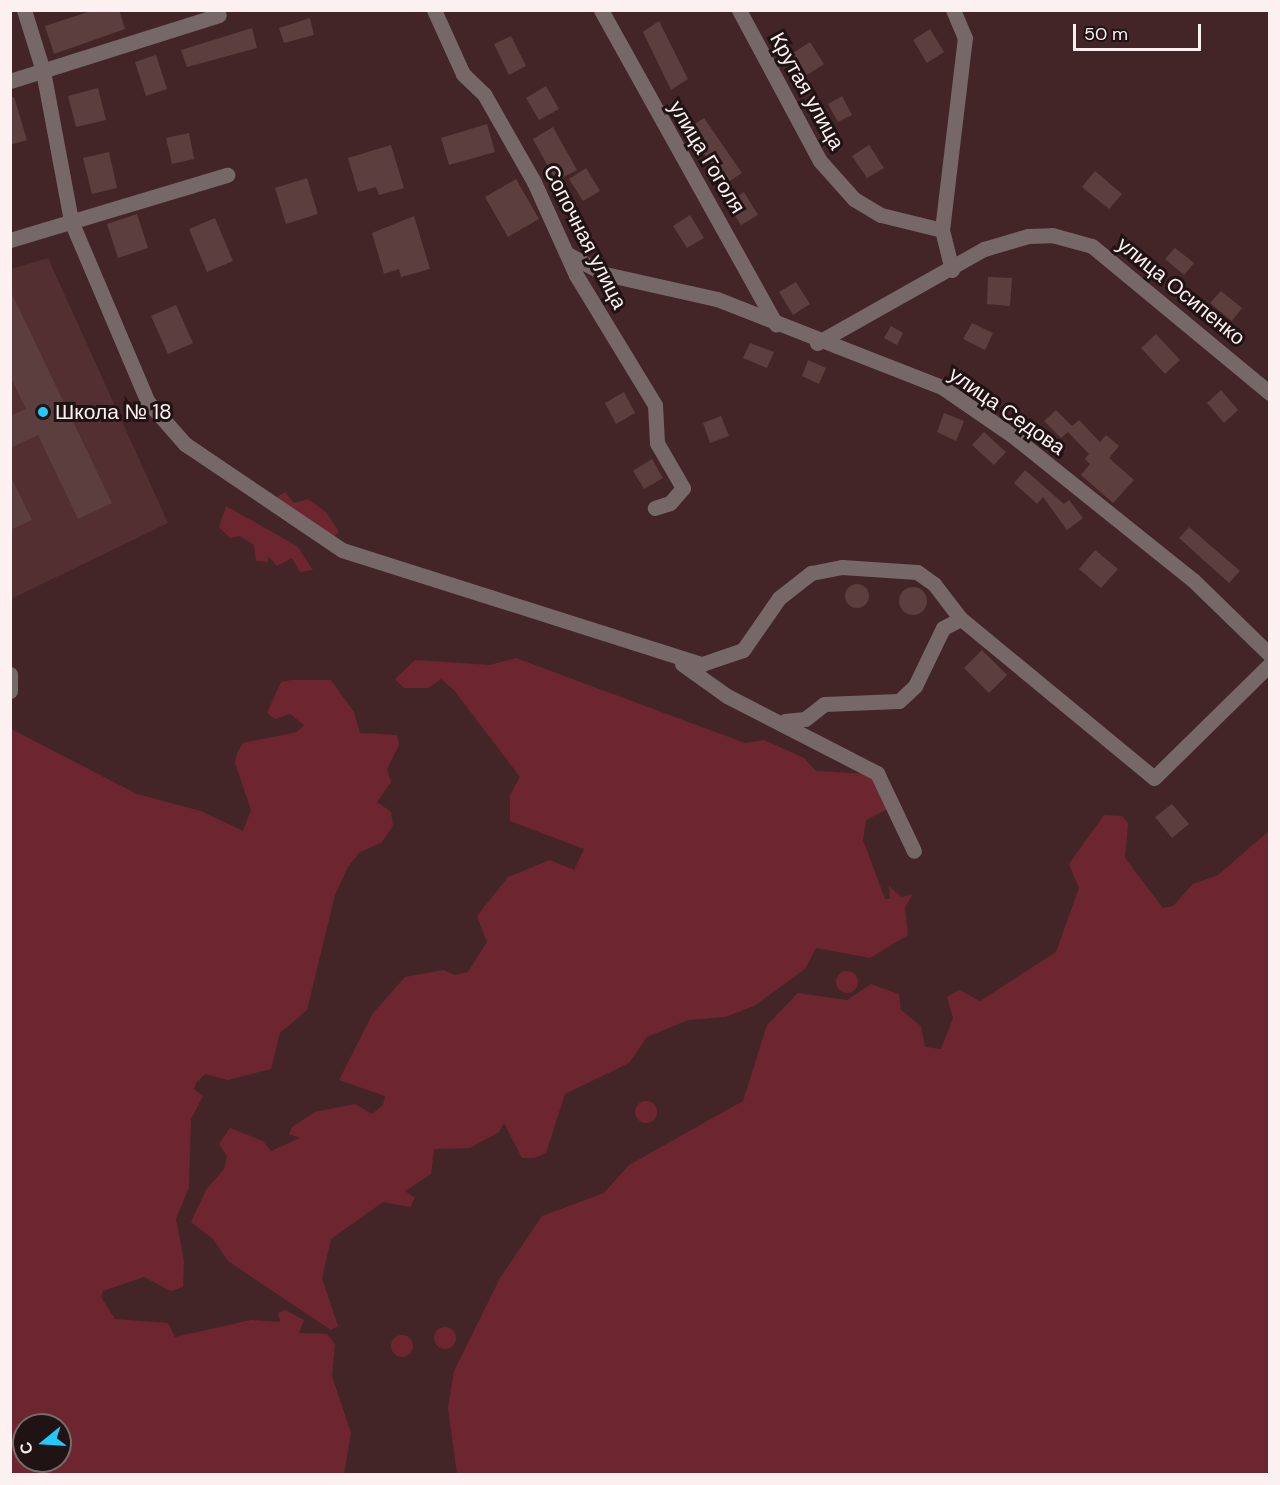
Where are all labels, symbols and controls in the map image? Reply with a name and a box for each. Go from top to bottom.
scale bar [1076,12,1204,50]
text: 50 m [1084,22,1128,46]
street label: Крутая улица [764,28,850,154]
street label: улица Гоголя [663,96,751,218]
street label: Сопочная улица [538,161,632,313]
street label: улица Осипенко [1112,232,1250,350]
street label: улица Седова [944,362,1070,460]
place label: Школа № 18 [55,399,172,425]
marker: Школа № 18 [36,405,50,419]
north arrow [12,1413,72,1473]
text: С [15,1439,38,1457]

